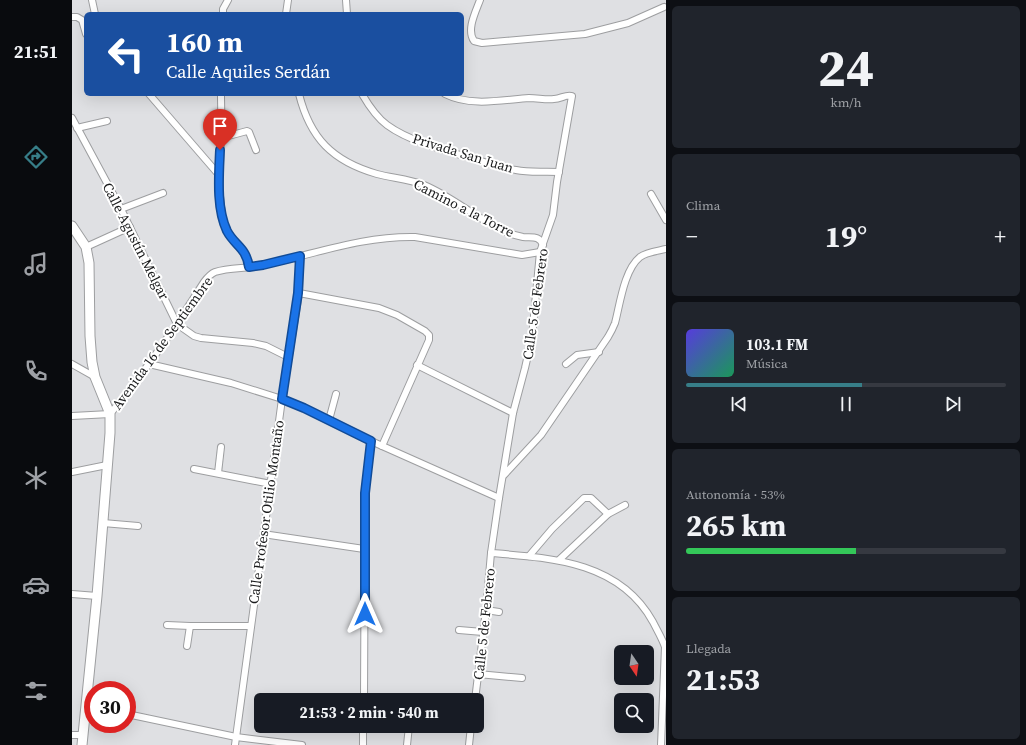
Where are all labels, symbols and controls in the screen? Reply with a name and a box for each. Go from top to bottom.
text: 160 m [166,23,243,61]
icon: left [100,28,152,80]
text: 24 [818,32,874,103]
text: 21:51 [14,39,58,64]
text: Calle Aquiles Serdán [166,59,330,84]
text: km/h [831,94,861,111]
pin [203,109,237,150]
icon: arrive [209,115,231,137]
street label: Privada San Juan [410,128,516,178]
icon: directions [22,143,50,171]
street label: Camino a la Torre [410,174,518,242]
street label: Calle Agustín Melgar [98,179,174,303]
text: Clima [686,197,720,214]
text: 19° [825,216,867,257]
text: − [686,221,698,251]
text: + [994,221,1006,251]
street label: Calle 5 de Febrero [517,247,553,361]
icon: music [22,250,50,278]
street label: Avenida 16 de Septiembre [107,272,217,414]
text: 103.1 FM [746,334,808,355]
text: Música [746,355,788,372]
icon: phone [22,357,50,385]
icon: previous [728,393,750,415]
icon: pause [835,393,857,415]
icon: next [942,393,964,415]
street label: Calle Profesor Otilio Montaño [243,419,289,605]
icon: climate [22,464,50,492]
text: Autonomía · 53% [686,486,785,503]
text: 265 km [686,505,786,546]
street label: Calle 5 de Febrero [468,567,500,681]
icon: car [22,571,50,599]
position arrow [344,593,386,635]
text: Llegada [686,640,731,657]
north arrow [614,645,654,685]
map controls [614,645,654,733]
text: 21:53 [686,659,760,700]
icon: filters [22,677,50,705]
speed limit sign: 30 [84,681,136,733]
button: search [614,693,654,733]
text: 21:53 · 2 min · 540 m [300,702,439,723]

